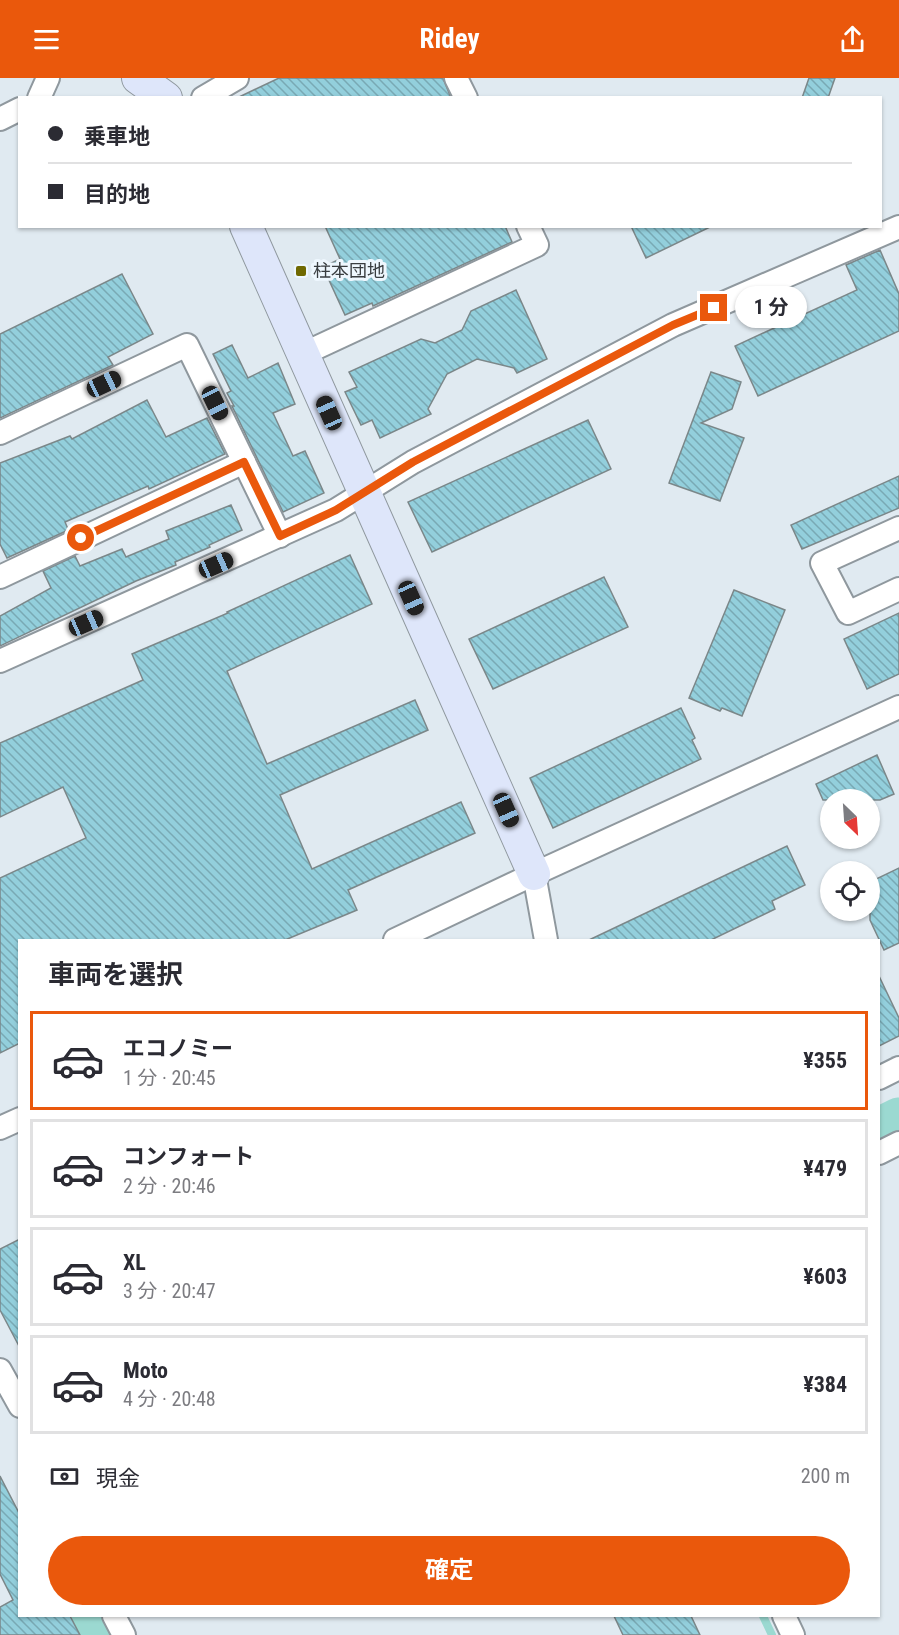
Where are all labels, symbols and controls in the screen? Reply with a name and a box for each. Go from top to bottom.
icon: menu [30,23,63,56]
text: Ridey [420,23,479,55]
icon: share [836,23,869,56]
text: 乗車地 [84,124,150,149]
text: 目的地 [84,182,150,207]
place label: 柱本団地 [313,260,385,281]
marker: 柱本団地 [294,264,308,278]
callout: 1 分 [735,287,807,329]
route end [700,294,727,321]
text: 1 分 [754,295,788,319]
car [84,368,124,400]
car [199,383,231,423]
car [313,393,345,433]
route start [67,524,94,551]
car [196,549,236,581]
car [395,578,427,618]
car [66,607,106,639]
north arrow [820,789,880,849]
map controls [820,789,880,921]
car [490,790,522,830]
button: locate [820,861,880,921]
text: 車両を選択 [48,959,183,991]
icon: car [51,1034,105,1088]
text: エコノミー [123,1036,233,1061]
text: ¥355 [803,1048,847,1073]
text: 1 分 · 20:45 [123,1066,216,1090]
icon: car [51,1142,105,1196]
text: コンフォート [123,1144,254,1169]
text: ¥479 [803,1156,847,1181]
text: 2 分 · 20:46 [123,1174,216,1198]
icon: car [51,1250,105,1304]
text: XL [123,1250,146,1275]
text: ¥603 [803,1264,847,1289]
text: 3 分 · 20:47 [123,1279,216,1303]
icon: car [51,1358,105,1412]
text: Moto [123,1358,168,1383]
text: ¥384 [803,1372,847,1397]
text: 4 分 · 20:48 [123,1387,216,1411]
icon: cash [48,1460,81,1493]
text: 200 m [801,1464,850,1488]
text: 現金 [96,1466,140,1491]
button: 確定 [48,1536,850,1605]

